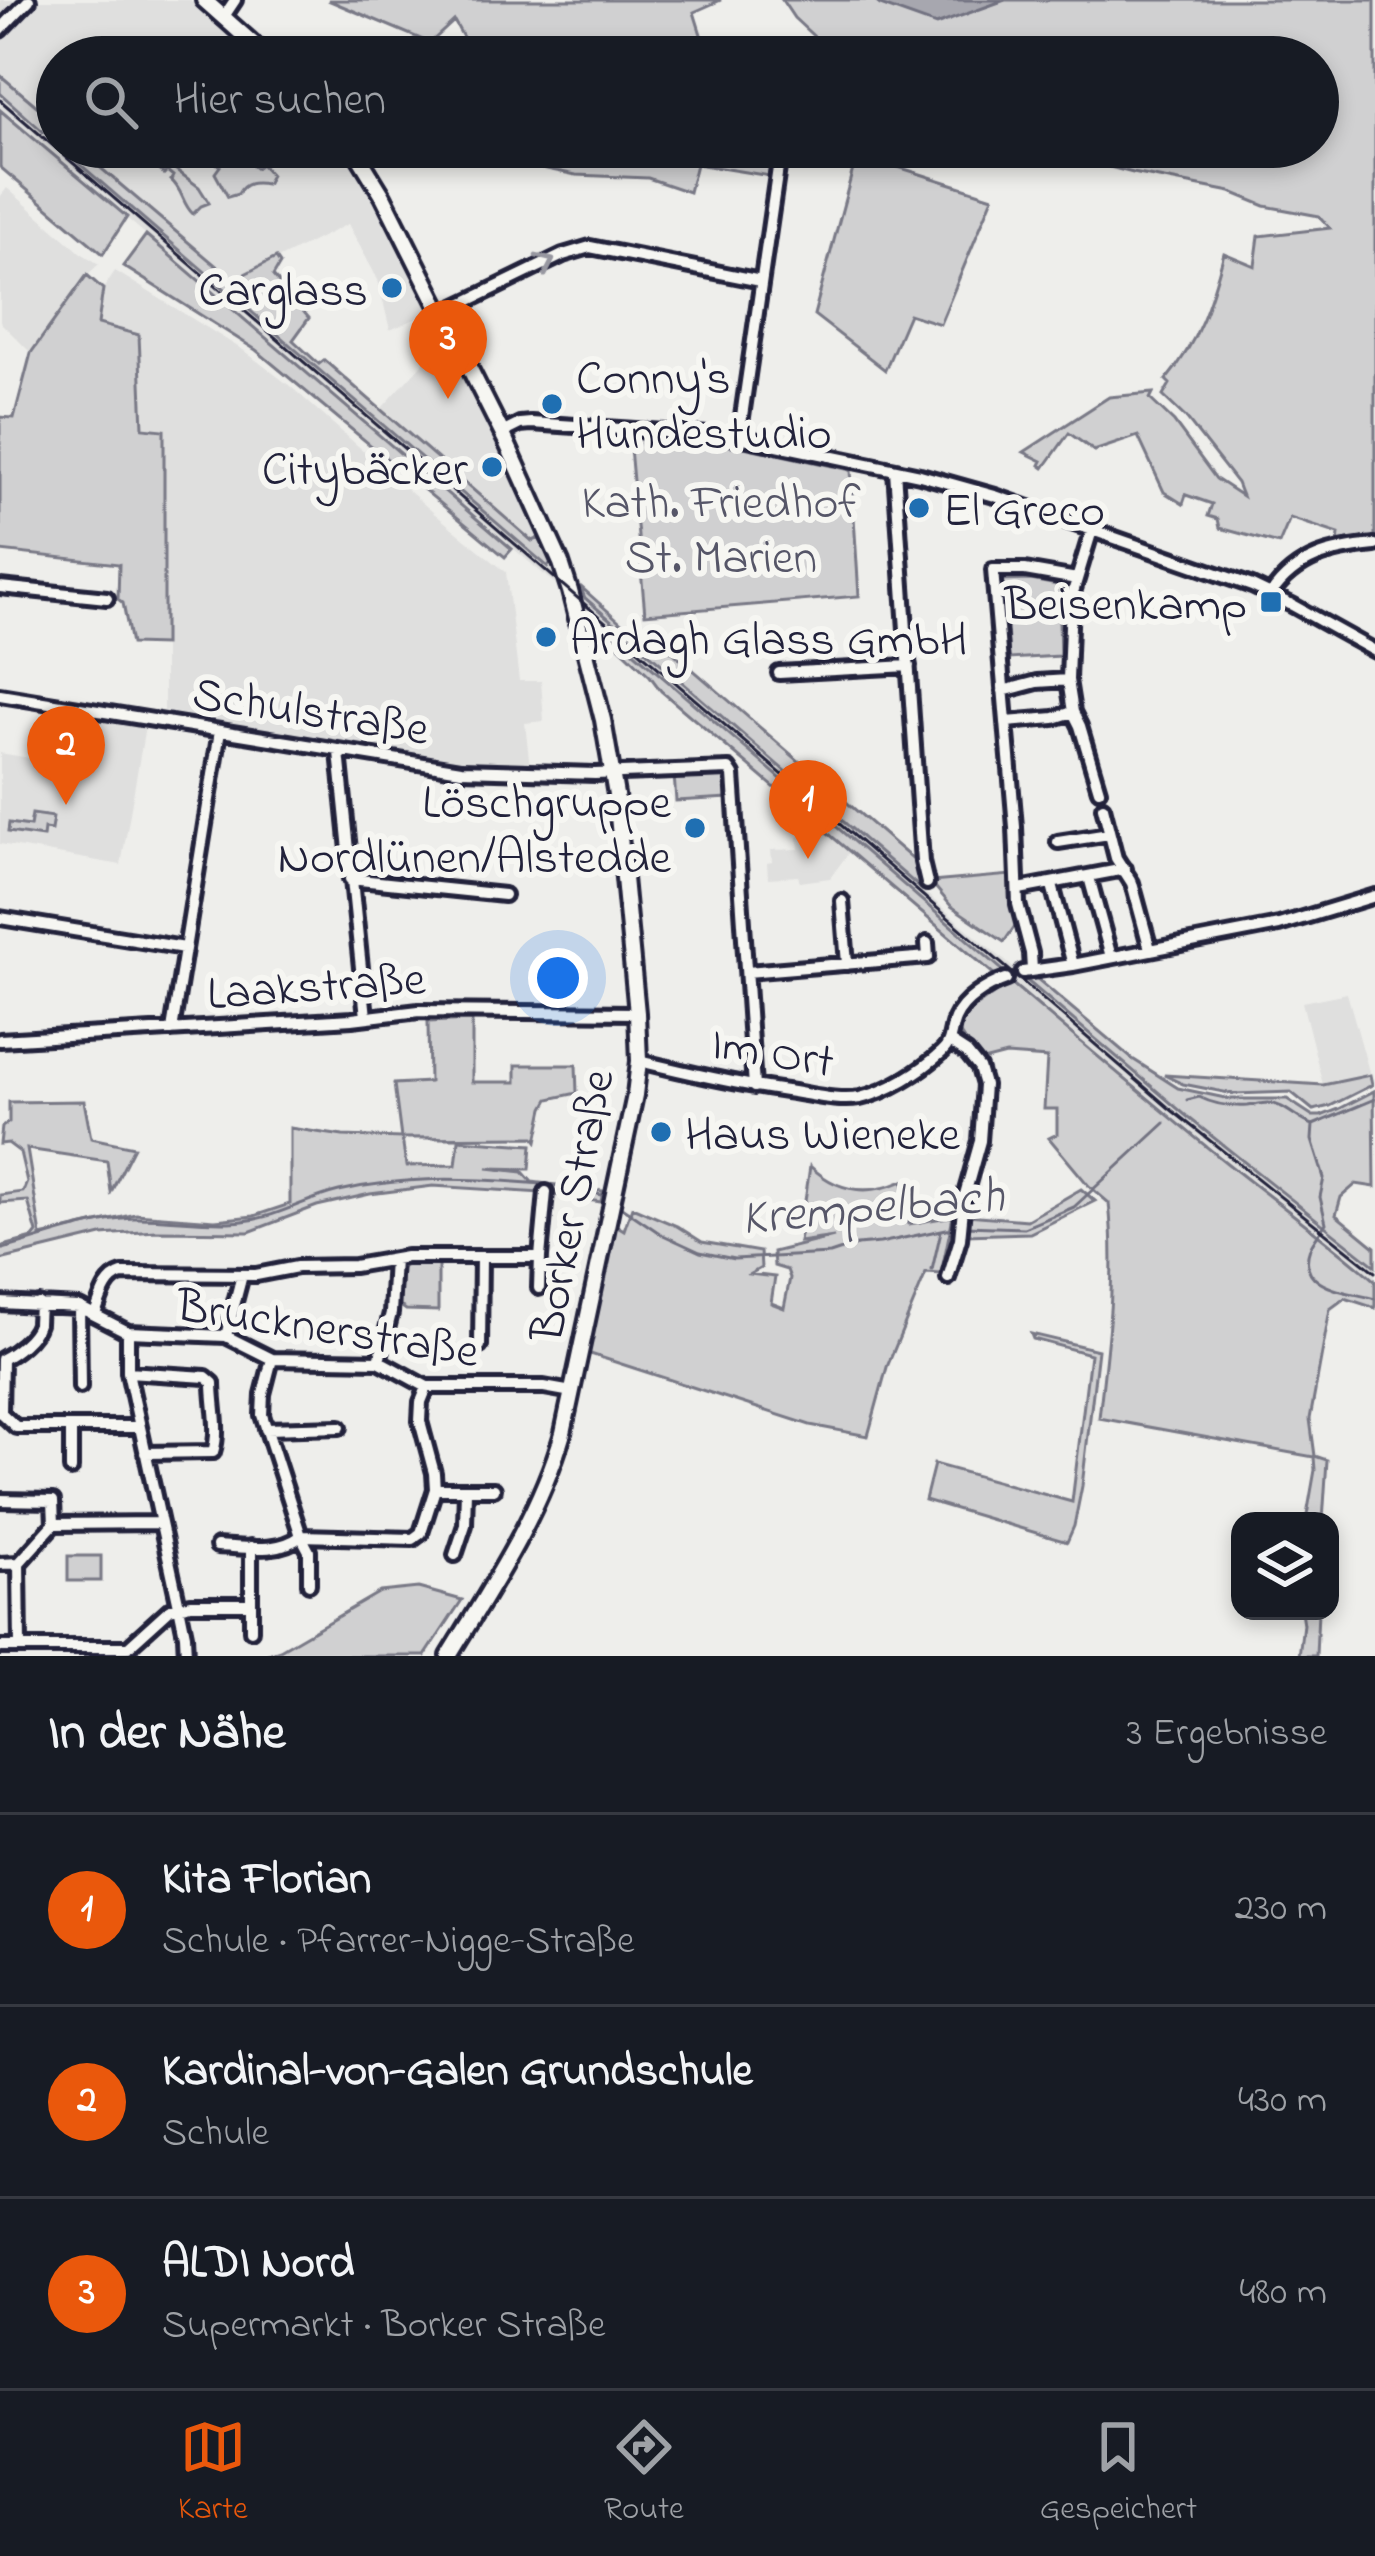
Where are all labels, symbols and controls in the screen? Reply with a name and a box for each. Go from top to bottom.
search box [36,36,1339,168]
icon: search [78,69,144,135]
text: Hier suchen [174,69,386,135]
one-way arrow [534,253,555,277]
place label: Carglass [198,258,368,329]
marker: Carglass [379,275,405,301]
pin: 3 [409,300,487,399]
place label: Conny's Hundestudio [576,346,832,471]
marker: Conny's Hundestudio [539,391,565,417]
place label: Citybäcker [262,437,468,507]
marker: Citybäcker [479,454,505,480]
park label: Kath. Friedhof St. Marien [581,470,861,595]
place label: El Greco [943,478,1105,548]
marker: El Greco [906,495,932,521]
place label: Beisenkamp [1004,572,1247,642]
marker: Beisenkamp [1258,589,1284,615]
place label: Ardagh Glass GmbH [570,607,967,678]
marker: Ardagh Glass GmbH [533,624,559,650]
street label: Schulstraße [187,661,434,767]
pin: 2 [27,706,105,805]
pin: 1 [769,760,847,859]
place label: Löschgruppe Nordlünen/Alstedde [278,770,671,895]
marker: Löschgruppe Nordlünen/Alstedde [682,815,708,841]
street label: Laakstraße [205,946,428,1032]
your location [528,948,588,1008]
street label: Im Ort [706,1011,838,1099]
street label: Borker Straße [514,1063,636,1349]
place label: Haus Wieneke [685,1102,960,1172]
marker: Haus Wieneke [648,1119,674,1145]
water label: Krempelbach [738,1160,1009,1258]
street label: Brucknerstraße [170,1272,484,1389]
map controls [1231,1512,1339,1620]
button: layers [1231,1512,1339,1620]
text: In der Nähe [48,1697,285,1772]
text: 3 Ergebnisse [1126,1706,1327,1763]
text: Kita Florian [162,1848,371,1914]
text: 1 [81,1881,93,1938]
text: 230 m [1235,1881,1327,1938]
text: Schule · Pfarrer-Nigge-Straße [162,1914,634,1971]
text: Kardinal-von-Galen Grundschule [162,2040,753,2106]
text: 2 [77,2073,97,2130]
text: 430 m [1238,2073,1327,2130]
text: Schule [162,2106,269,2163]
text: ALDI Nord [162,2232,354,2298]
text: 3 [79,2265,95,2322]
text: 480 m [1239,2265,1327,2322]
text: Supermarkt · Borker Straße [162,2298,606,2355]
tab: Karte [178,2414,248,2534]
tab: Route [604,2414,684,2534]
tab: Gespeichert [1040,2414,1197,2534]

